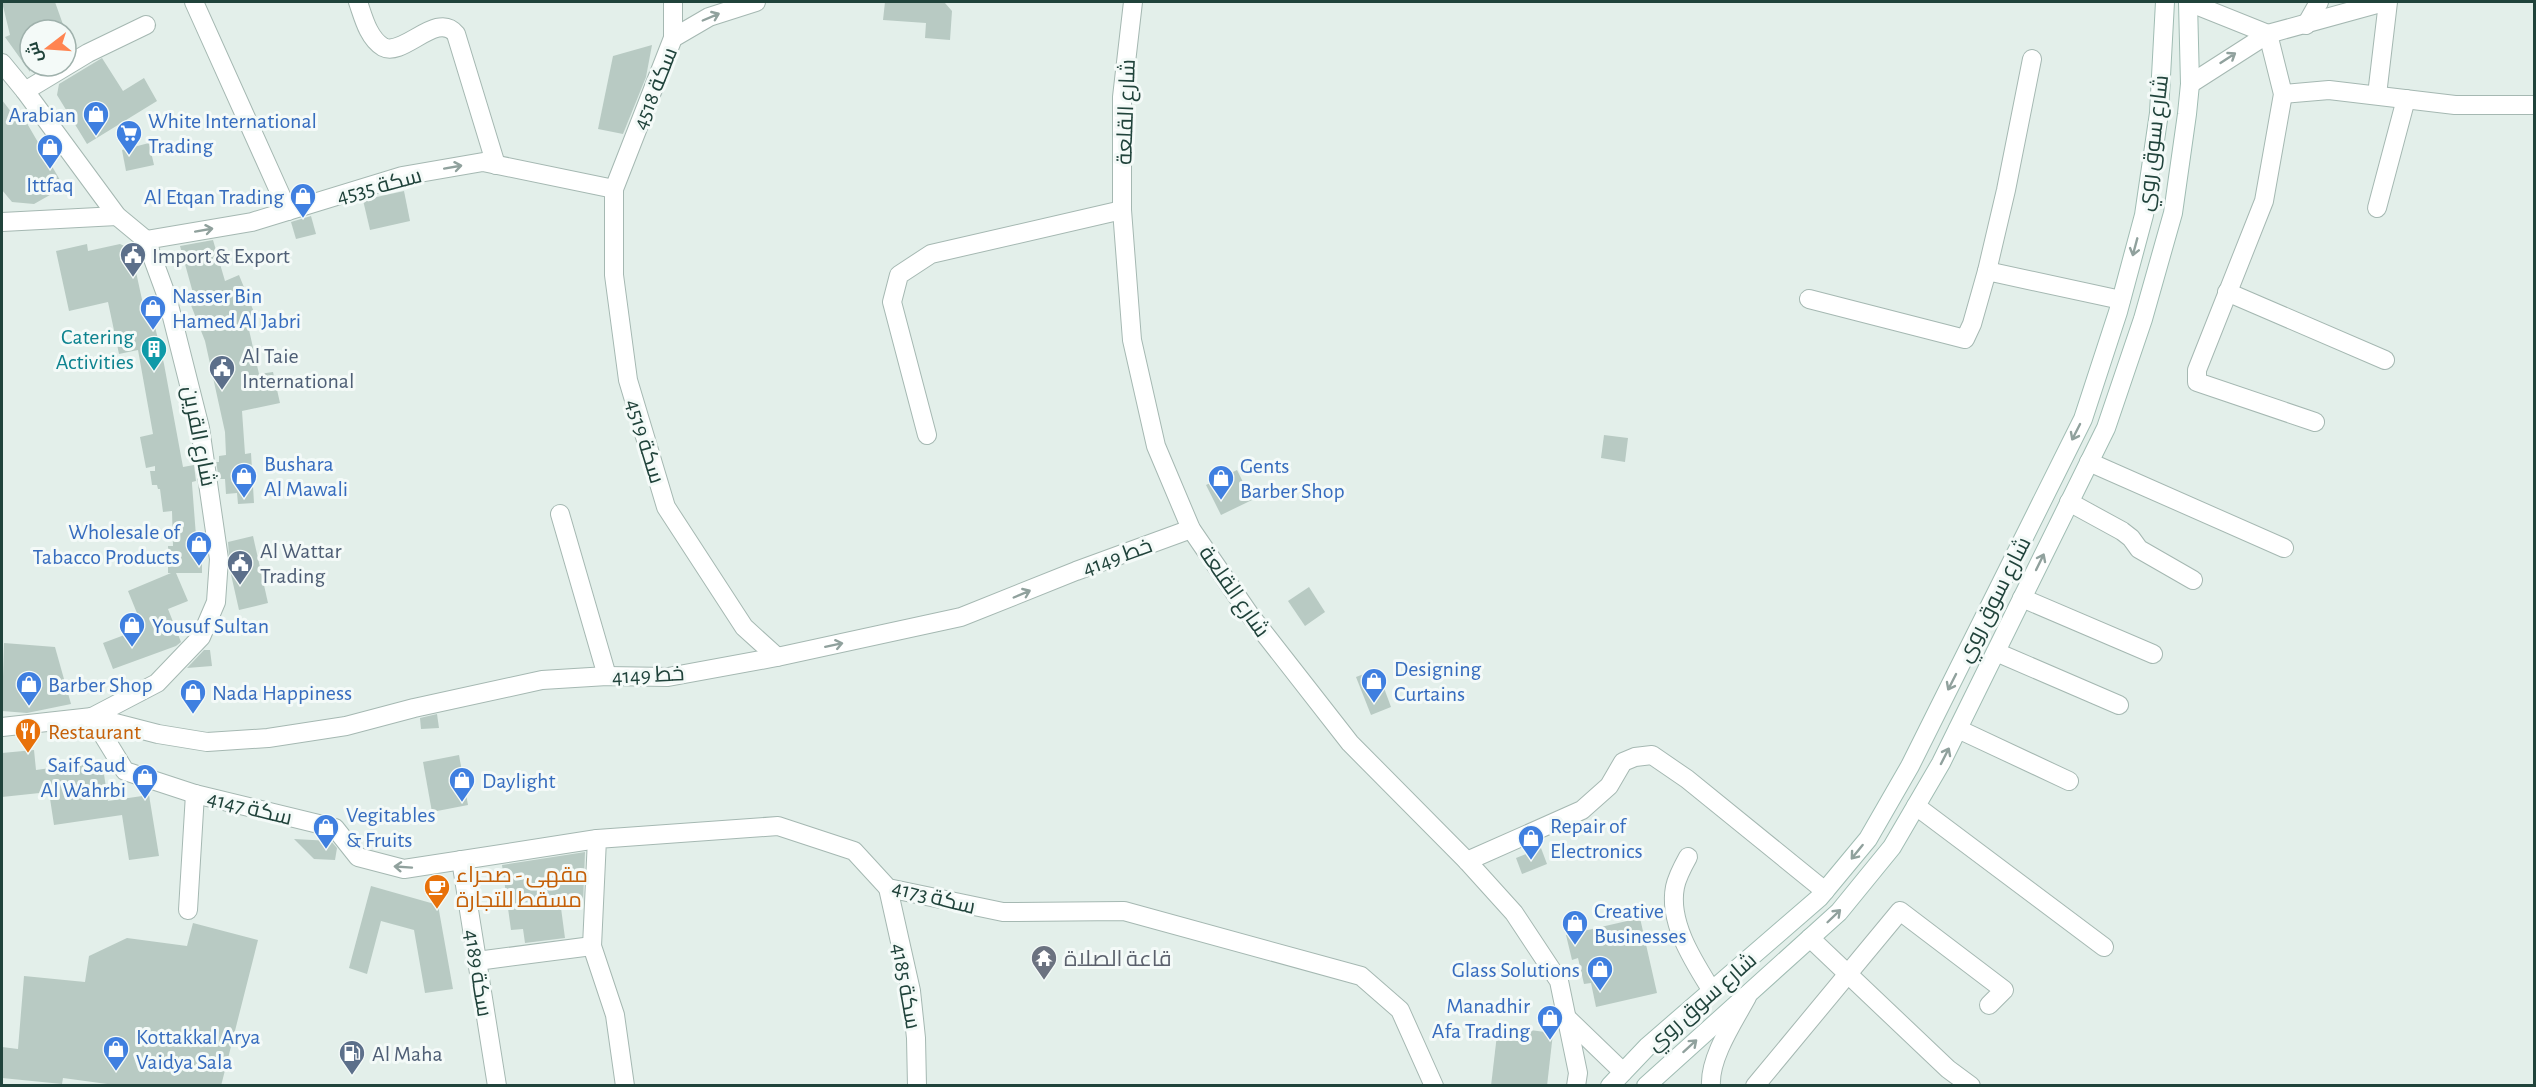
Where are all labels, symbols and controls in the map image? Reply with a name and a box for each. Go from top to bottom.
one-way arrow [702,11,720,22]
north arrow [18,18,78,78]
text: ش [23,40,46,65]
street label: سكة 4518 [628,44,681,133]
one-way arrow [2220,52,2237,65]
street label: شارع القلعة [1113,59,1142,165]
street label: شارع سوق روي [2134,74,2177,213]
shop icon: Arabian [81,99,111,137]
place label: Arabian [9,104,76,126]
place label: White International Trading [148,110,317,157]
supermarket icon: White International Trading [114,118,144,156]
shop icon: Ittfaq [35,132,65,170]
one-way arrow [443,161,463,172]
street label: سكة 4535 [334,164,424,208]
place label: Ittfaq [26,174,74,196]
shop icon: Al Etqan Trading [288,181,318,219]
place label: Al Etqan Trading [144,186,284,208]
one-way arrow [193,224,213,235]
one-way arrow [2129,237,2140,256]
public building icon: Import & Export [118,240,148,278]
place label: Import & Export [152,245,290,267]
place label: Nasser Bin Hamed Al Jabri [172,285,301,332]
shop icon: Nasser Bin Hamed Al Jabri [138,293,168,331]
place label: Catering Activities [56,326,134,373]
building icon: Catering Activities [139,334,169,372]
place label: Al Taie International [242,345,354,392]
public building icon: Al Taie International [207,353,237,391]
street label: شارع القرين [176,384,220,489]
street label: سكة 4519 [622,397,668,486]
one-way arrow [2070,423,2082,441]
place label: Bushara Al Mawali [264,453,348,500]
place label: Gents Barber Shop [1240,455,1345,502]
shop icon: Bushara Al Mawali [229,461,259,499]
shop icon: Gents Barber Shop [1206,463,1236,501]
place label: Wholesale of Tabacco Products [32,521,181,568]
shop icon: Wholesale of Tabacco Products [184,529,214,567]
street label: شارع سوق روي [1953,533,2039,668]
street label: 4149 خط [1080,534,1155,580]
place label: Al Wattar Trading [260,540,342,587]
street label: شارع القلعة [1192,542,1274,643]
public building icon: Al Wattar Trading [225,548,255,586]
one-way arrow [2034,553,2046,571]
one-way arrow [1012,588,1030,599]
shop icon: Yousuf Sultan [117,610,147,648]
place label: Yousuf Sultan [152,615,269,637]
one-way arrow [824,639,843,650]
place label: Designing Curtains [1394,658,1482,705]
street label: 4149 خط [611,662,685,688]
shop icon: Designing Curtains [1359,666,1389,704]
shop icon: Barber Shop [14,669,44,707]
one-way arrow [1945,672,1957,690]
place label: Barber Shop [48,674,153,696]
shop icon: Nada Happiness [178,677,208,715]
place label: Nada Happiness [212,682,352,704]
restaurant icon: Restaurant [13,716,43,754]
place label: Restaurant [48,721,141,743]
one-way arrow [1939,747,1951,765]
place label: Saif Saud Al Wahrbi [41,754,126,801]
shop icon: Saif Saud Al Wahrbi [130,762,160,800]
shop icon: Daylight [447,765,477,803]
place label: Daylight [482,770,555,792]
street label: سكة 4147 [205,787,295,829]
place label: Vegitables & Fruits [346,804,436,851]
shop icon: Vegitables & Fruits [311,812,341,850]
place label: Repair of Electronics [1550,815,1643,862]
shop icon: Repair of Electronics [1516,823,1546,861]
one-way arrow [1850,844,1864,859]
one-way arrow [394,861,413,872]
place label: مقهى - صحراء مسقط للتجارة [456,864,588,912]
cafe icon: مقهى - صحراء مسقط للتجارة [422,872,452,910]
street label: سكة 4173 [890,876,978,918]
place label: Creative Businesses [1594,900,1687,947]
shop icon: Creative Businesses [1560,908,1590,946]
one-way arrow [1827,908,1842,923]
street label: سكة 4189 [460,928,496,1018]
street label: سكة 4185 [888,942,924,1031]
temple icon: قاعة الصلاة [1029,943,1059,981]
place label: قاعة الصلاة [1064,948,1172,970]
street label: شارع سوق روي [1643,948,1764,1059]
shop icon: Glass Solutions [1585,954,1615,992]
place label: Glass Solutions [1452,959,1580,981]
place label: Manadhir Afa Trading [1432,995,1530,1042]
shop icon: Manadhir Afa Trading [1535,1003,1565,1041]
place label: Kottakkal Arya Vaidya Sala [136,1026,260,1073]
shop icon: Kottakkal Arya Vaidya Sala [101,1034,131,1072]
fuel station icon: Al Maha [337,1038,367,1076]
one-way arrow [1682,1039,1697,1053]
place label: Al Maha [372,1043,443,1065]

